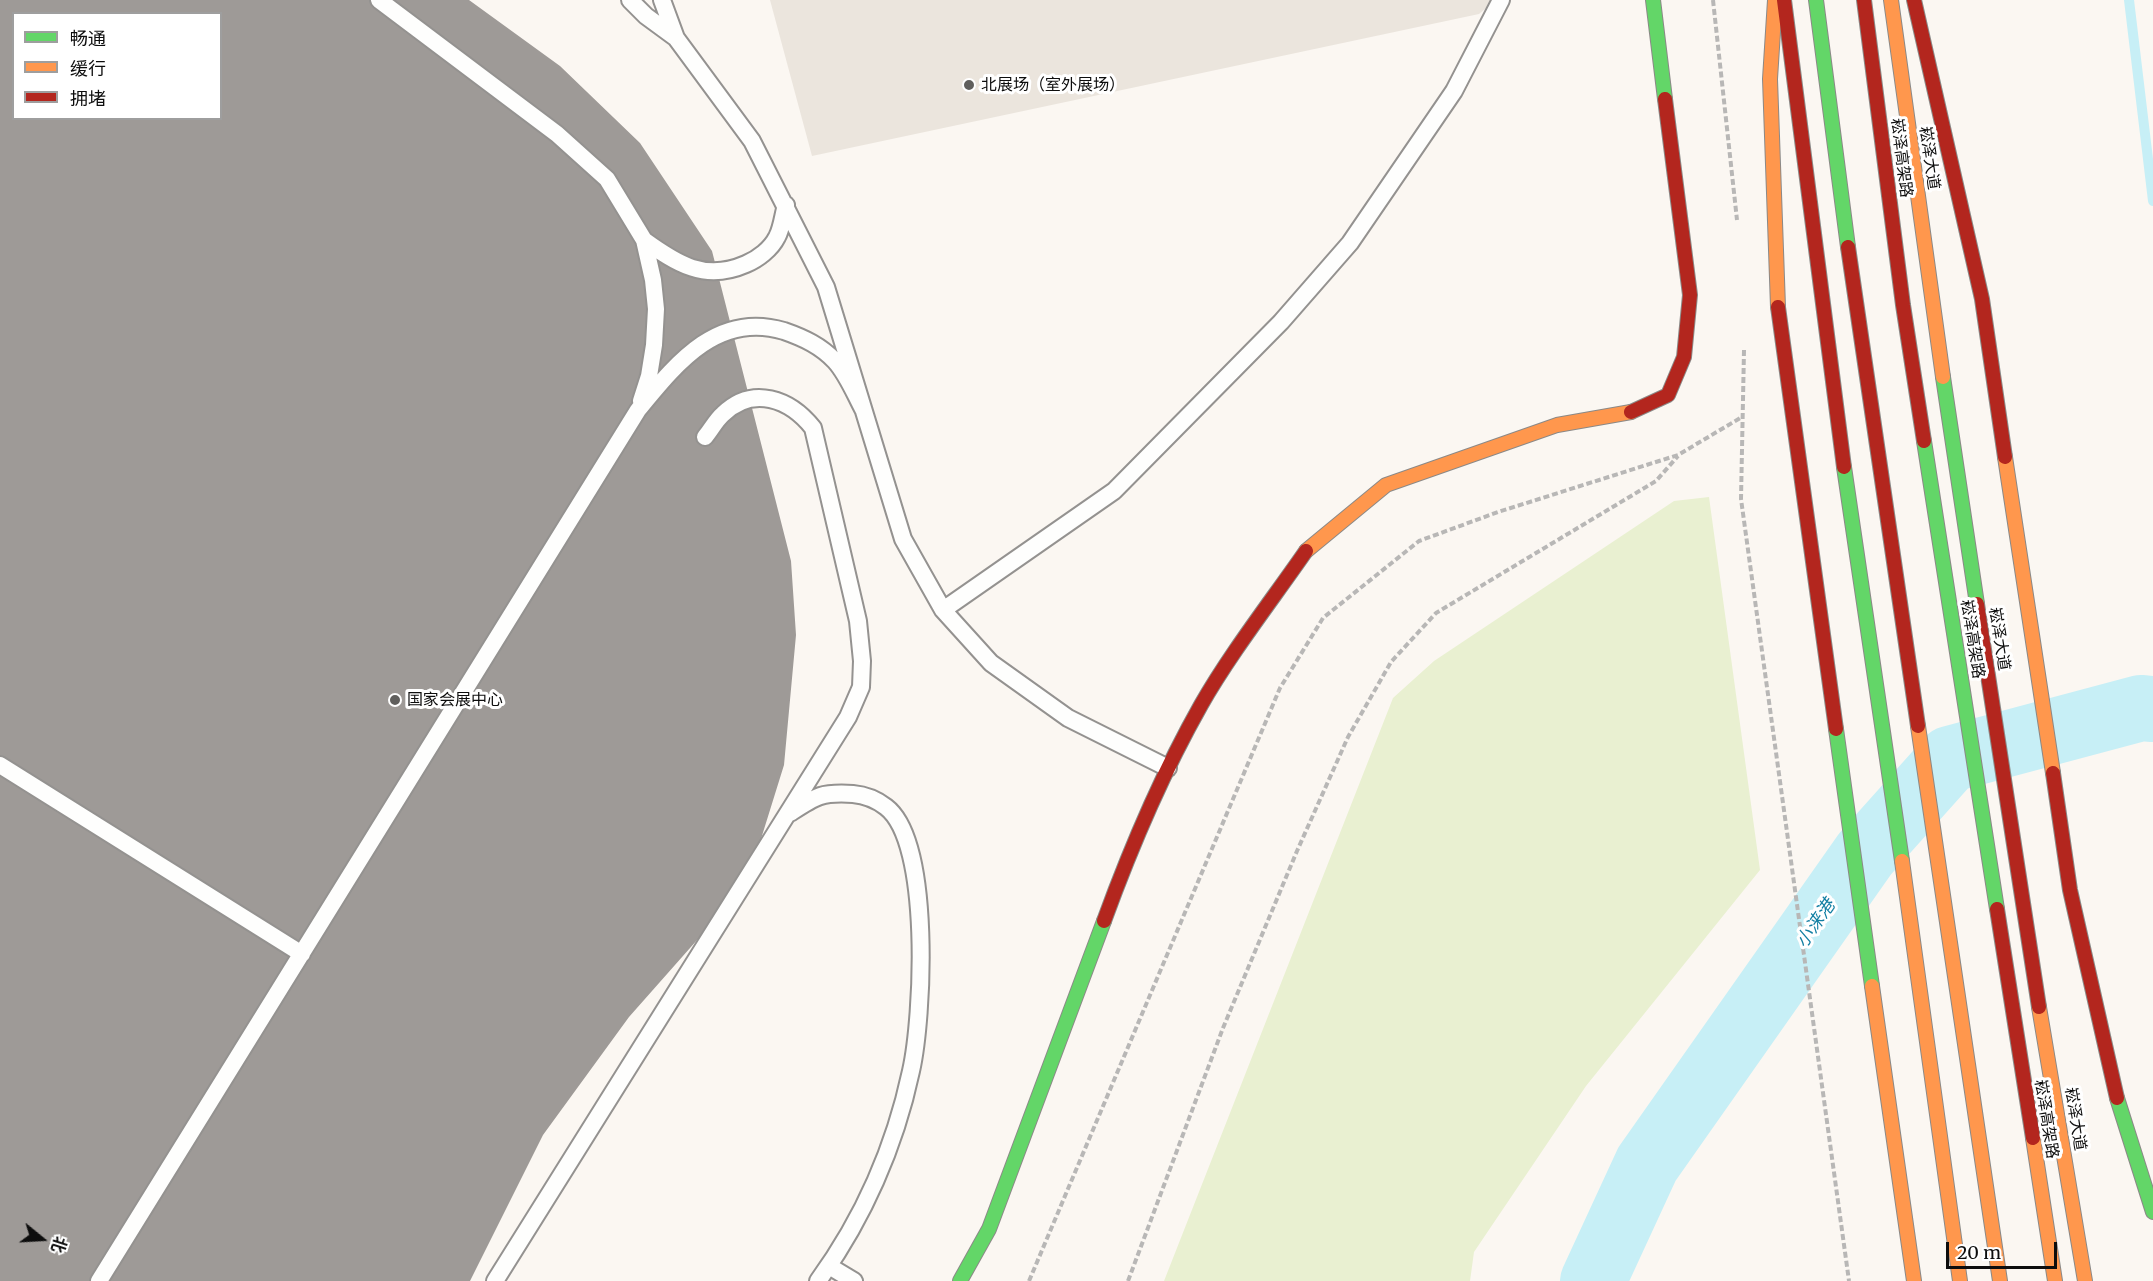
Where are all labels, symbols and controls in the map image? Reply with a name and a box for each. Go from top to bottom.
legend [12,12,222,120]
text: 畅通 [70,27,106,50]
text: 缓行 [70,57,106,80]
place label: 北展场（室外展场） [981,75,1125,95]
marker: 北展场（室外展场） [962,78,976,92]
text: 拥堵 [70,87,106,110]
street label: 崧泽高架路 [1887,117,1915,199]
street label: 崧泽大道 [1915,125,1943,191]
street label: 崧泽高架路 [1956,598,1988,680]
street label: 崧泽大道 [1985,606,2013,672]
place label: 国家会展中心 [407,690,503,710]
marker: 国家会展中心 [388,693,402,707]
water label: 小涞港 [1792,896,1840,952]
street label: 崧泽高架路 [2030,1078,2062,1160]
street label: 崧泽大道 [2061,1086,2089,1152]
north arrow [12,1209,72,1269]
scale bar [1949,1230,2060,1268]
text: 北 [47,1234,71,1255]
text: 20 m [1957,1241,2001,1264]

